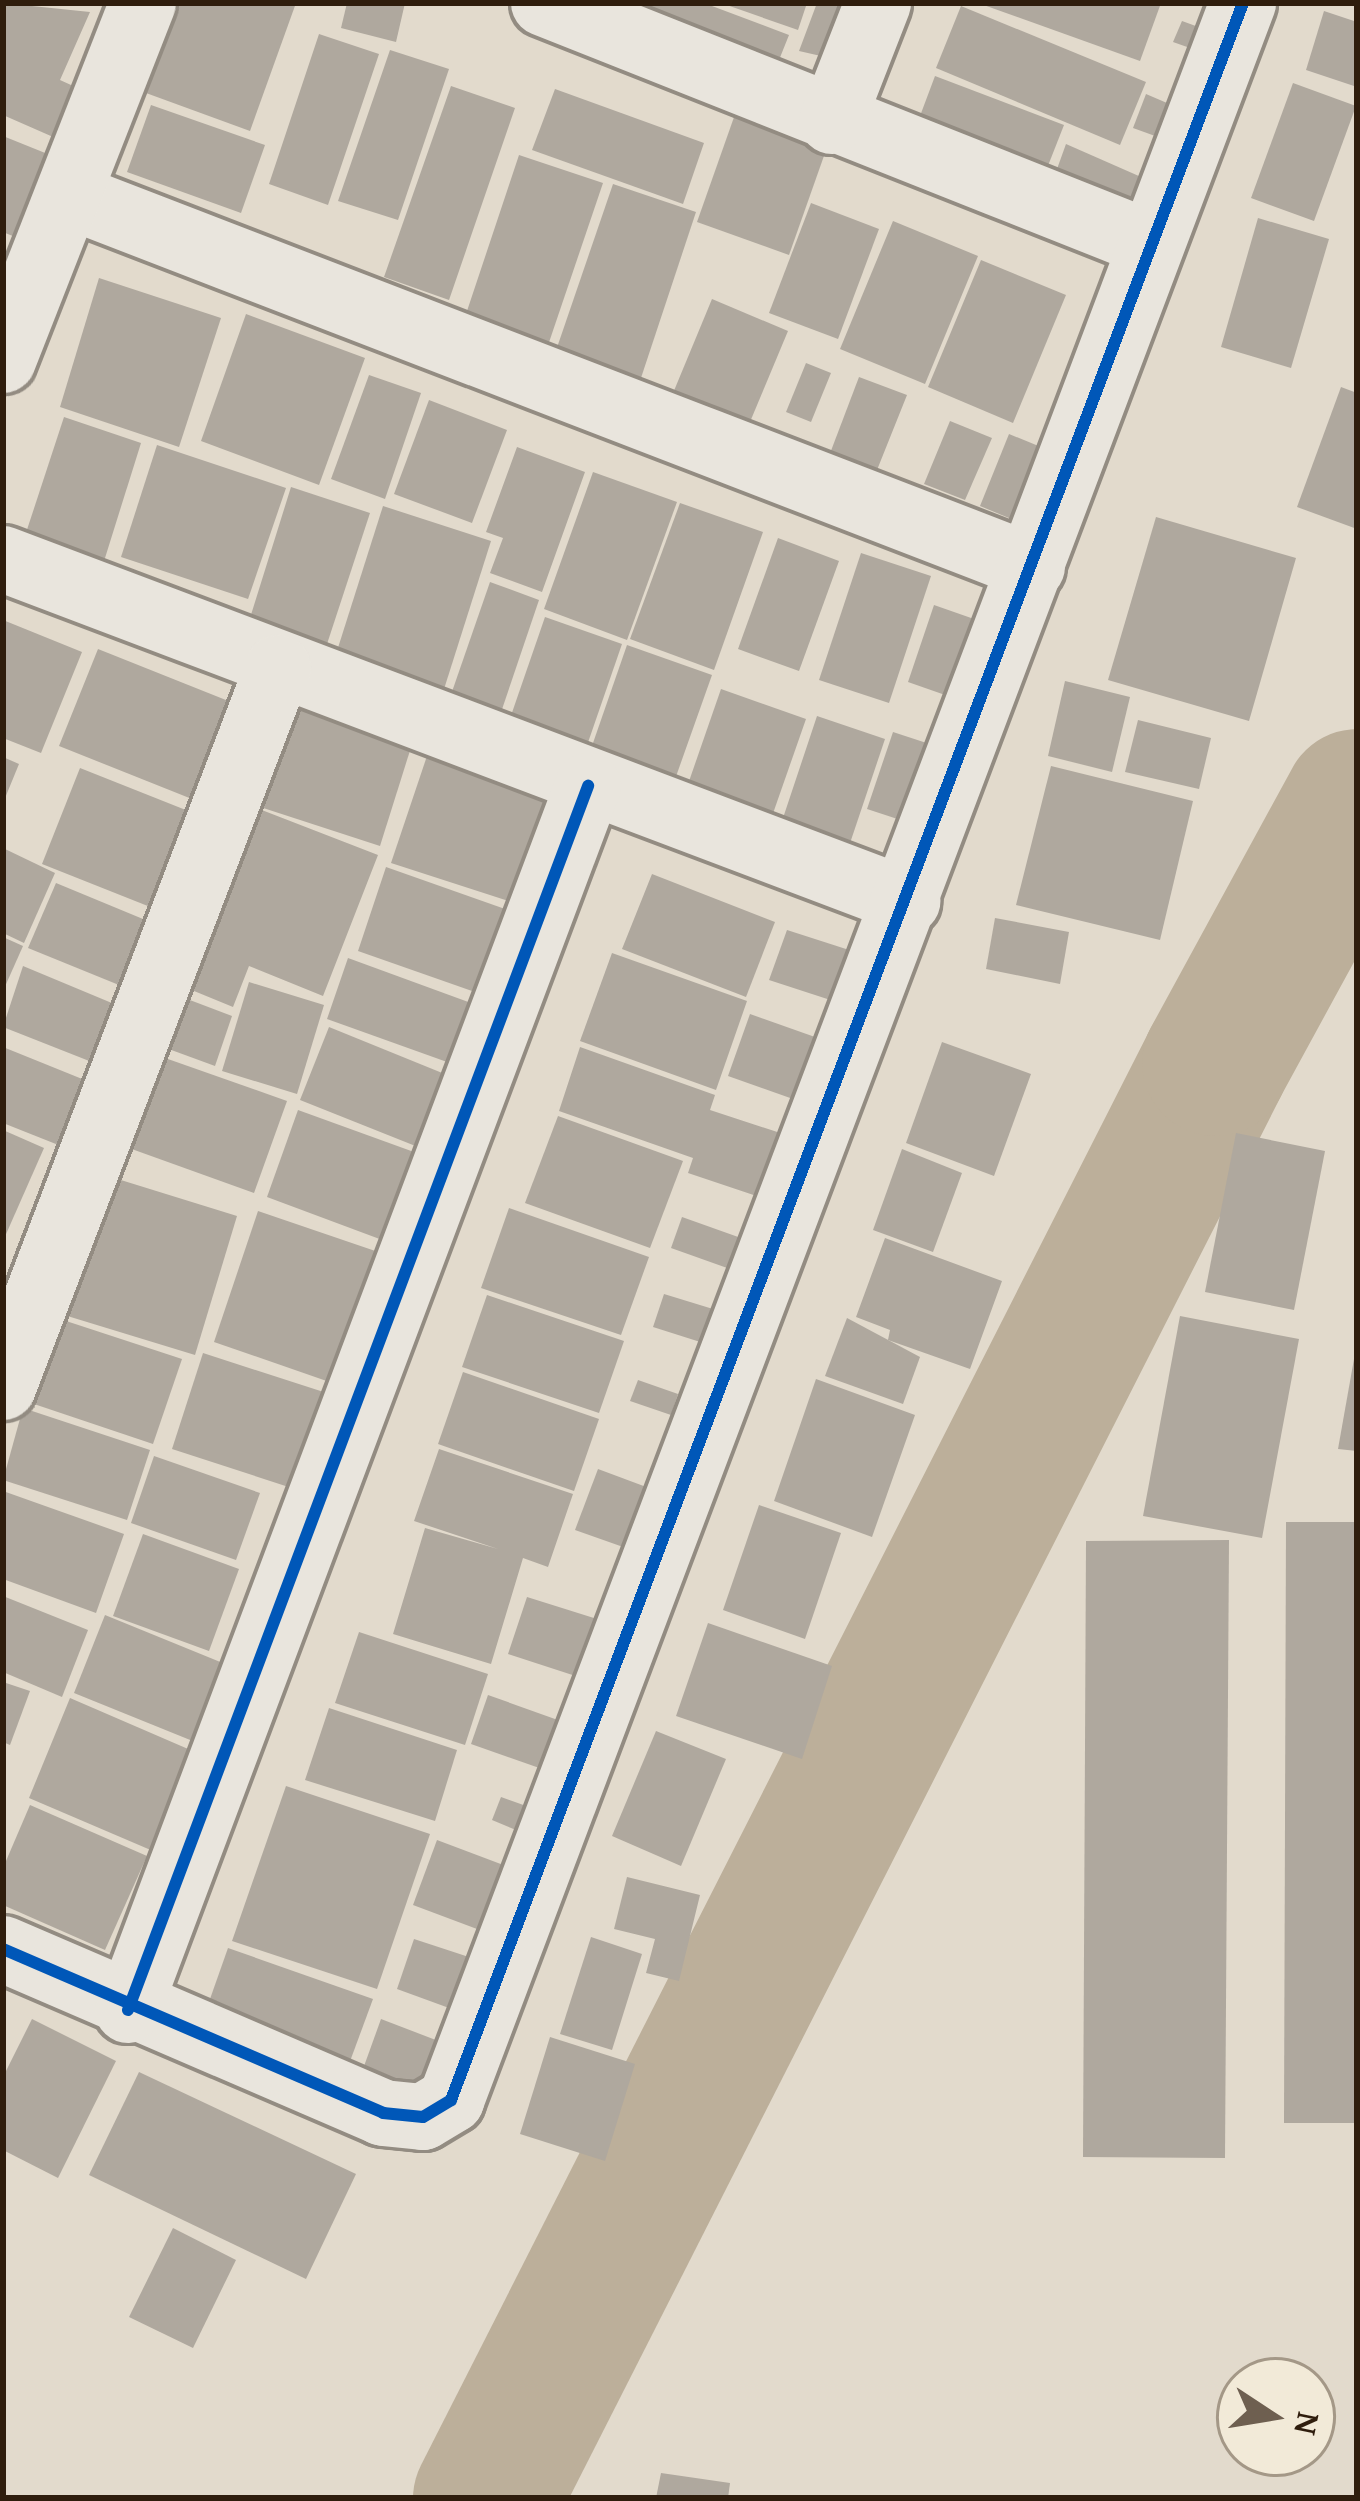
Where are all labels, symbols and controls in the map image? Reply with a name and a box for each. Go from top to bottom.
north arrow [1216,2357,1336,2477]
text: N [1283,2408,1334,2440]

